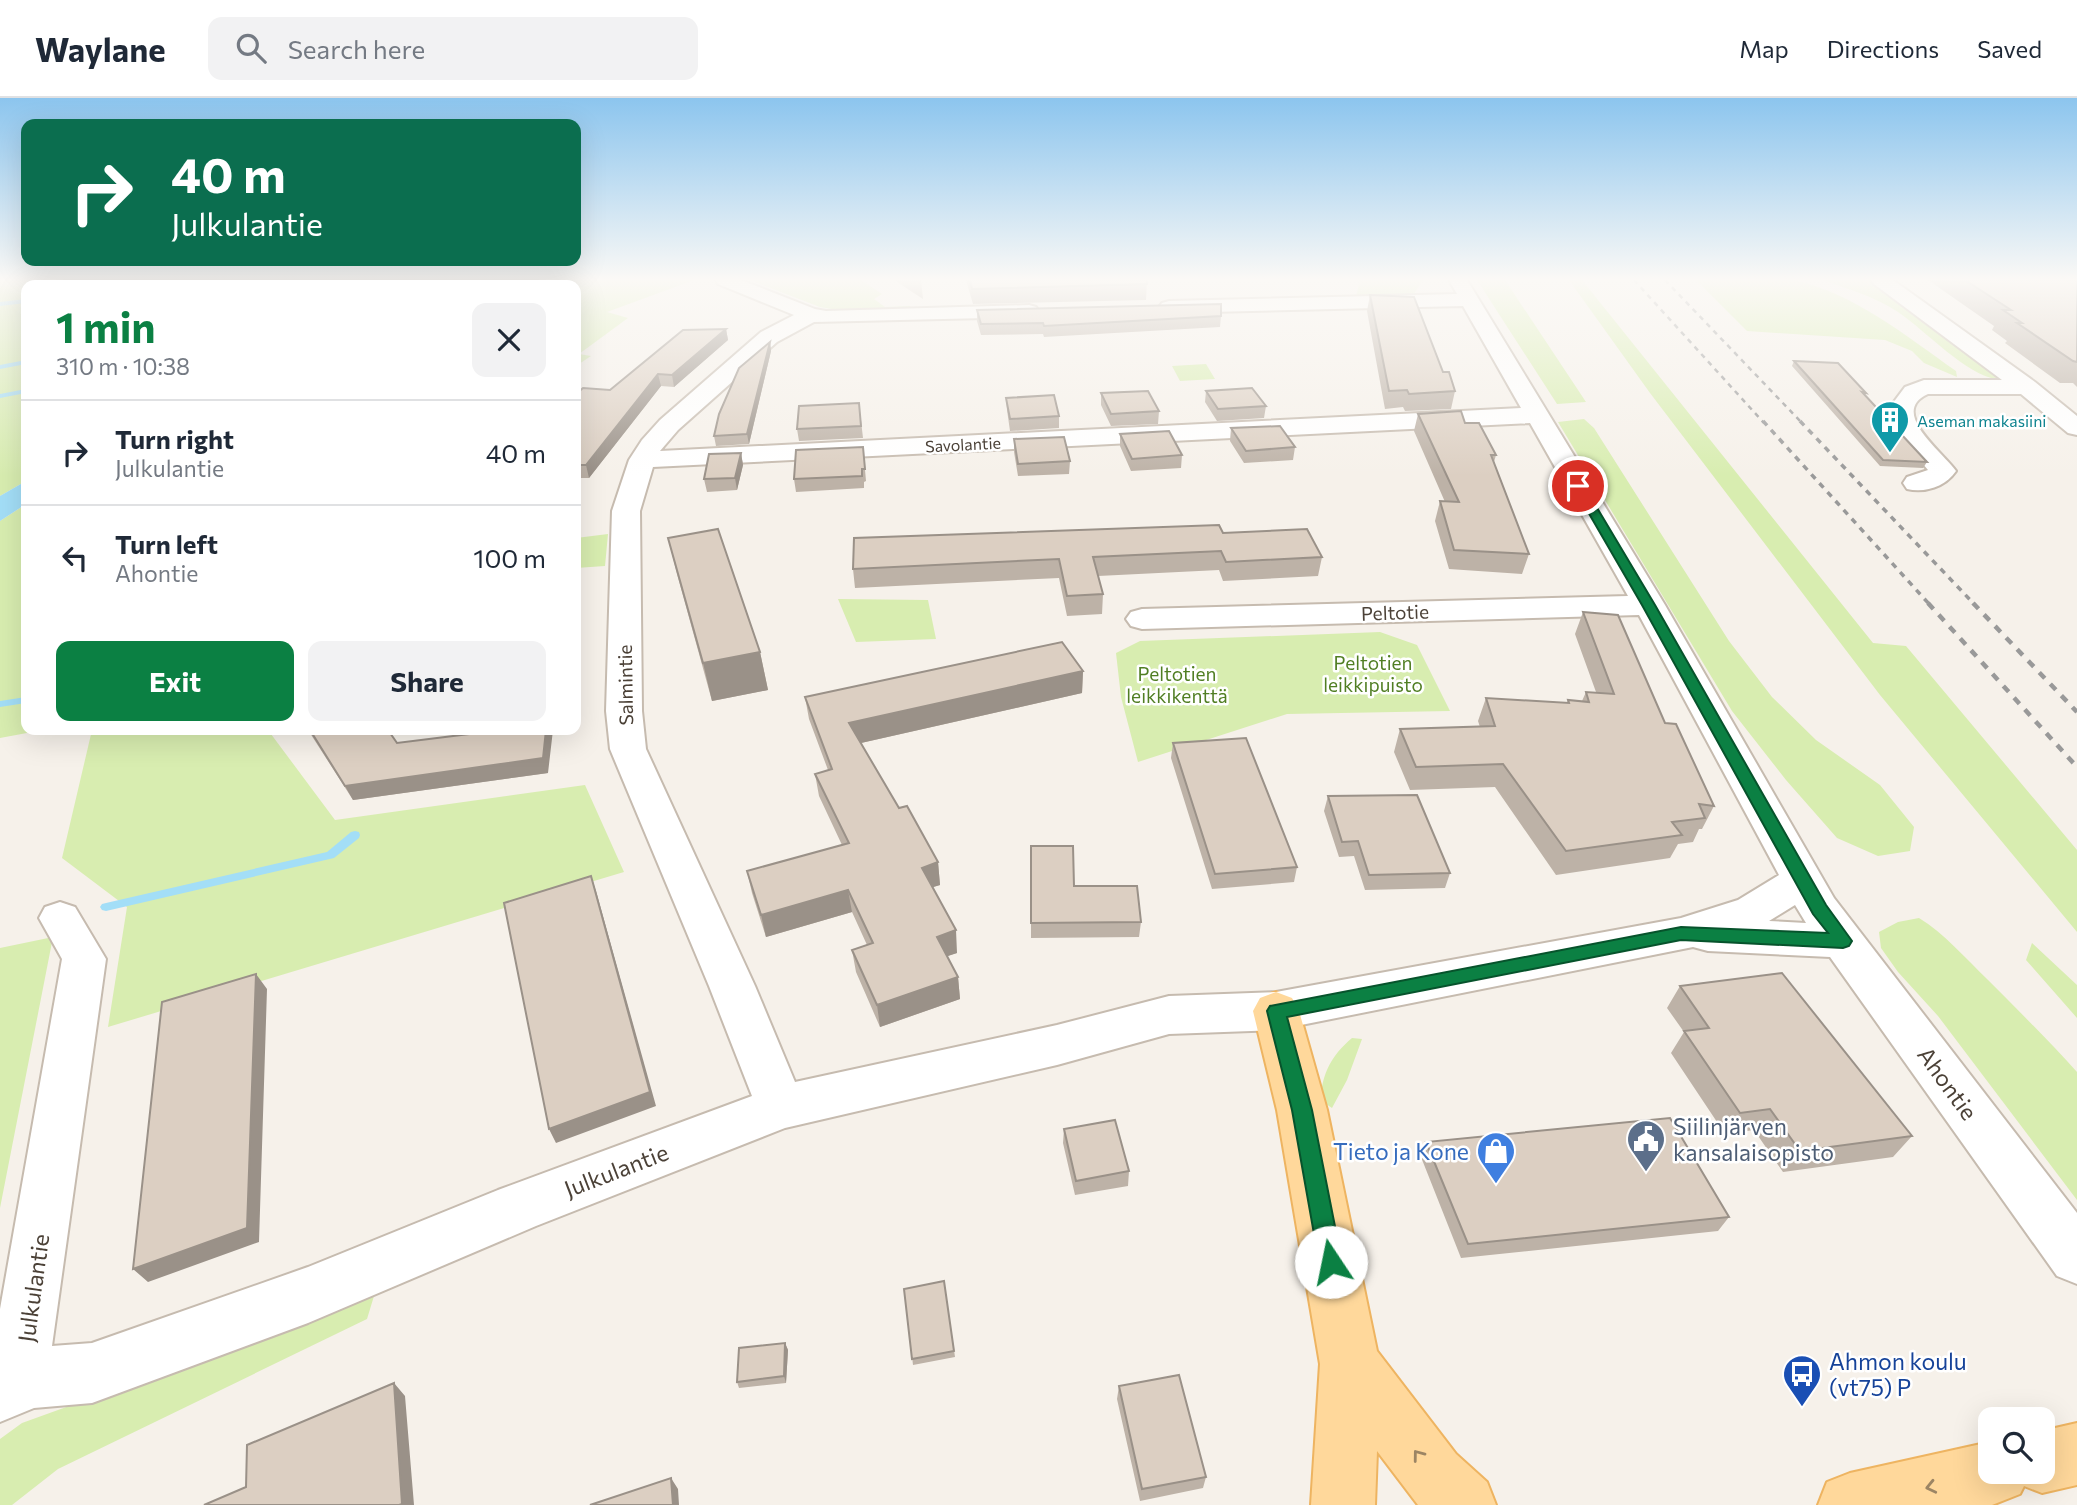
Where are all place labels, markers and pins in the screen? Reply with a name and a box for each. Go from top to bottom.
building icon: Aseman makasiini [1869,399,1911,454]
place label: Aseman makasiini [1917,411,2046,430]
pin [1548,456,1608,516]
place label: Siilinjärven kansalaisopisto [1673,1112,1834,1166]
public building icon: Siilinjärven kansalaisopisto [1625,1118,1667,1173]
shop icon: Tieto ja Kone [1475,1130,1517,1185]
place label: Tieto ja Kone [1333,1137,1469,1165]
place label: Ahmon koulu (vt75) P [1829,1347,1967,1401]
bus stop icon: Ahmon koulu (vt75) P [1781,1353,1823,1408]

